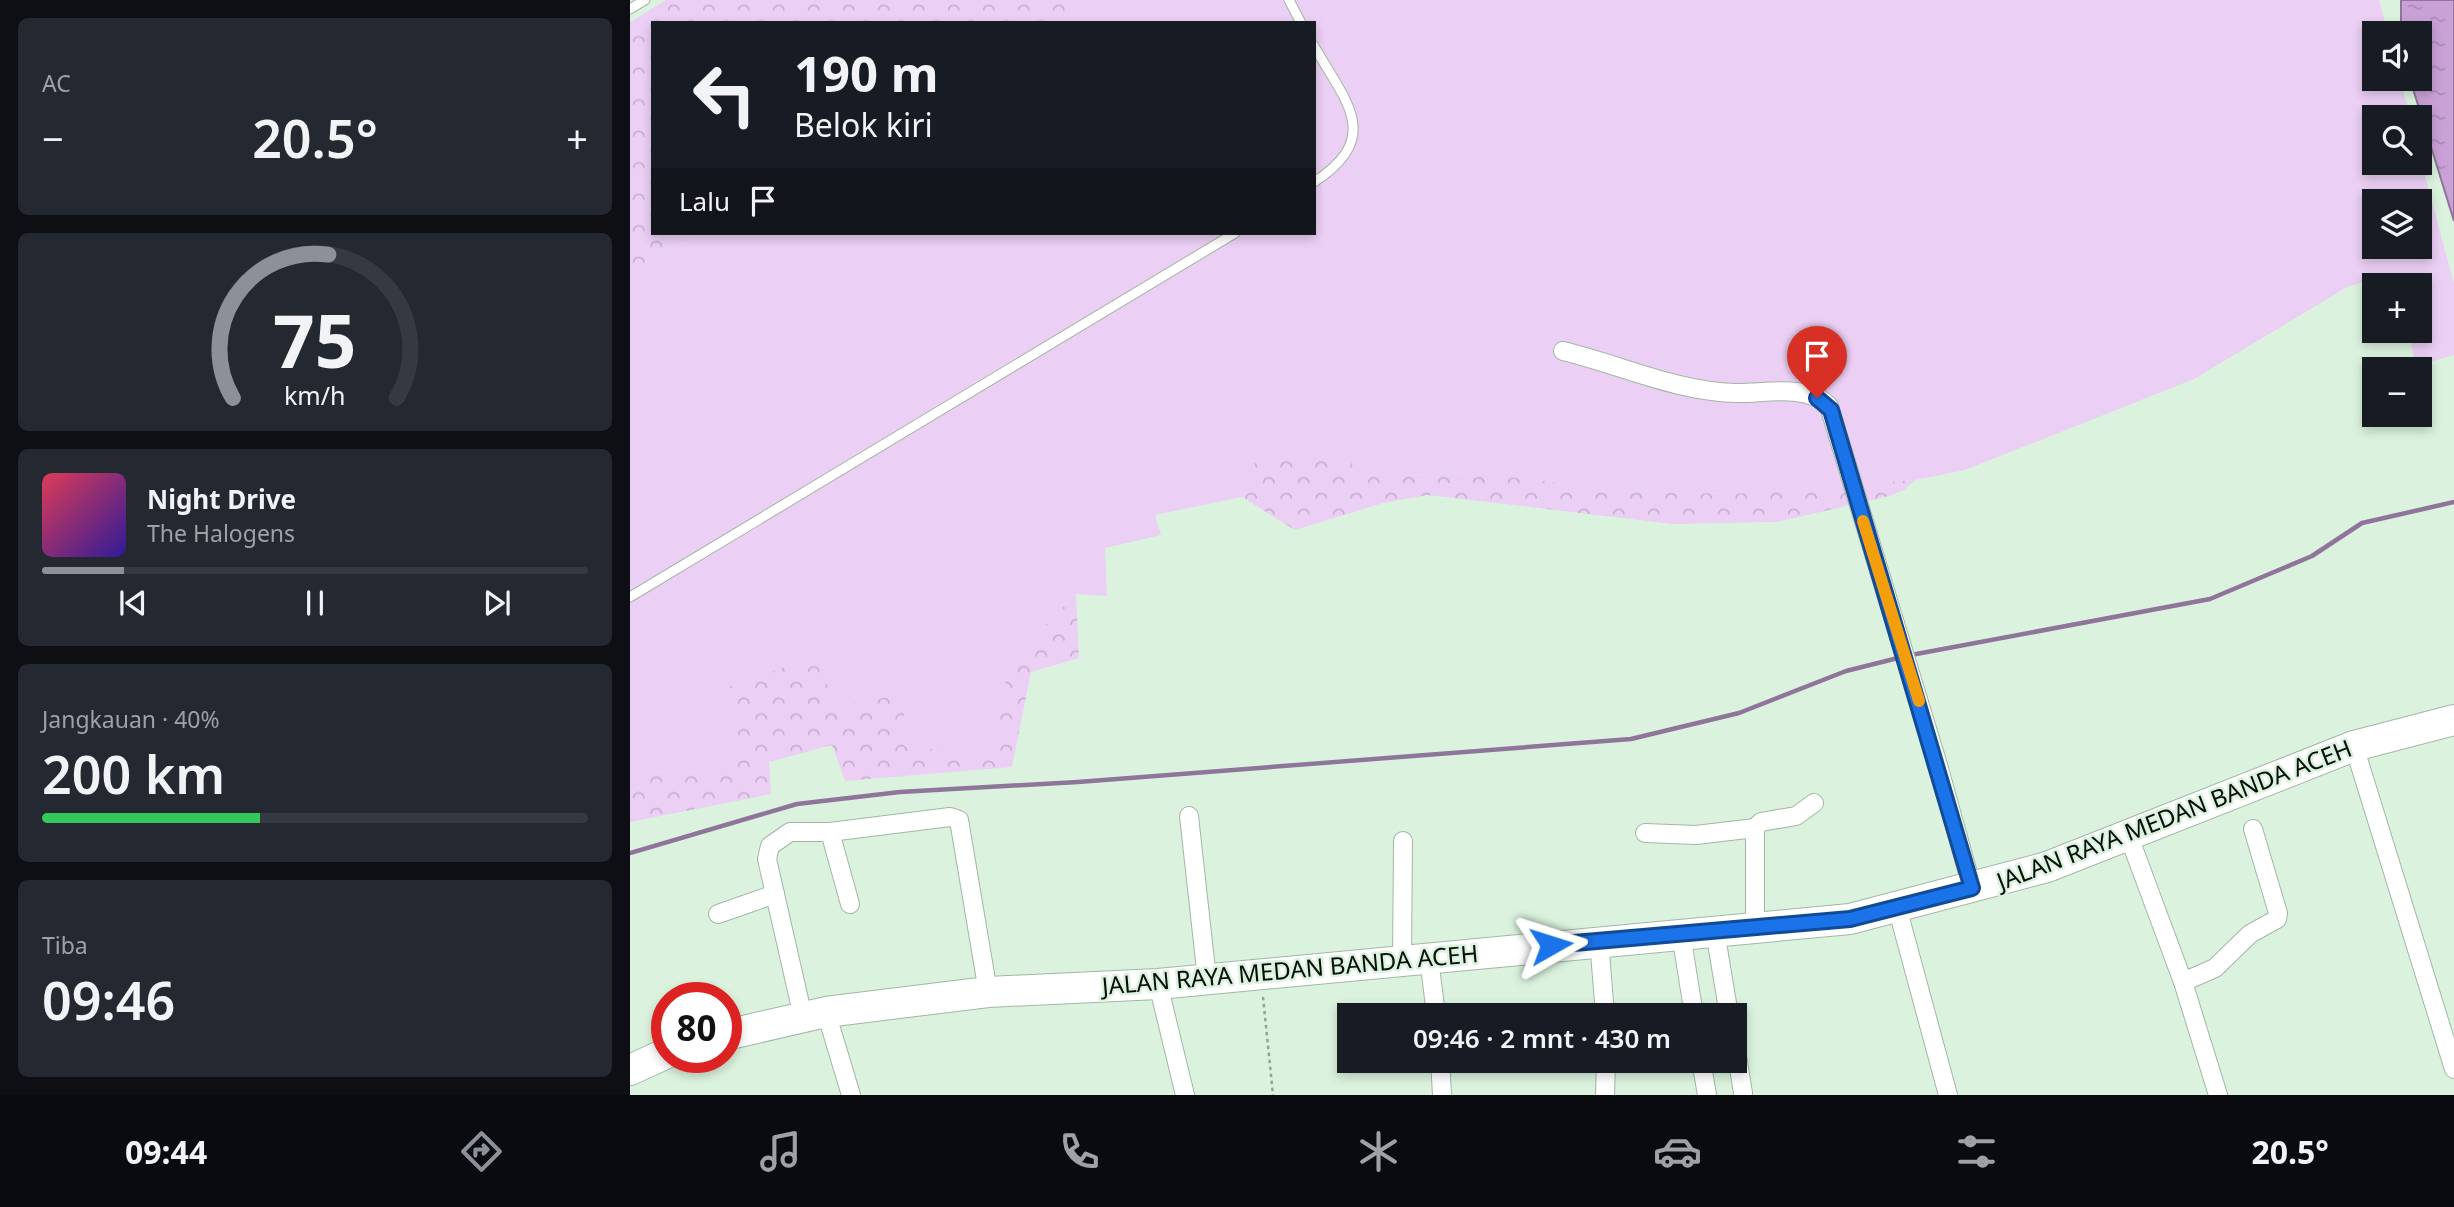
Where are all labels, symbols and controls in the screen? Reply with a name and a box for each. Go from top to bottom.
map controls [2362,21,2432,427]
button: sound [2362,21,2432,91]
text: 190 m [794,40,939,106]
icon: left [679,49,770,140]
text: AC [42,67,71,99]
text: 20.5° [252,102,378,173]
text: Belok kiri [794,103,933,146]
button: search [2362,105,2432,175]
text: − [42,112,64,164]
text: + [566,112,588,164]
icon: arrive [744,182,782,220]
text: Lalu [679,183,730,219]
button: layers [2362,189,2432,259]
button: + [2362,273,2432,343]
text: 75 [273,291,357,390]
pin [1787,326,1847,398]
icon: arrive [1798,337,1836,375]
button: − [2362,357,2432,427]
text: km/h [284,378,346,412]
text: Night Drive [147,481,296,517]
text: The Halogens [147,517,295,549]
icon: previous [114,584,152,622]
icon: pause [296,584,334,622]
icon: next [478,584,516,622]
text: Jangkauan · 40% [42,703,220,735]
street label: JALAN RAYA MEDAN BANDA ACEH [1990,731,2356,898]
text: 200 km [42,738,225,809]
position arrow [1514,908,1588,982]
text: Tiba [42,929,88,961]
street label: JALAN RAYA MEDAN BANDA ACEH [1098,936,1480,1002]
text: 09:46 [42,964,175,1035]
speed limit sign: 80 [651,982,742,1073]
text: 09:46 · 2 mnt · 430 m [1413,1020,1671,1056]
icon: directions [457,1127,506,1176]
icon: music [756,1127,805,1176]
icon: phone [1055,1127,1104,1176]
icon: climate [1354,1127,1403,1176]
icon: car [1653,1127,1702,1176]
icon: filters [1952,1127,2001,1176]
text: 09:44 [125,1130,207,1173]
text: 20.5° [2251,1130,2329,1173]

